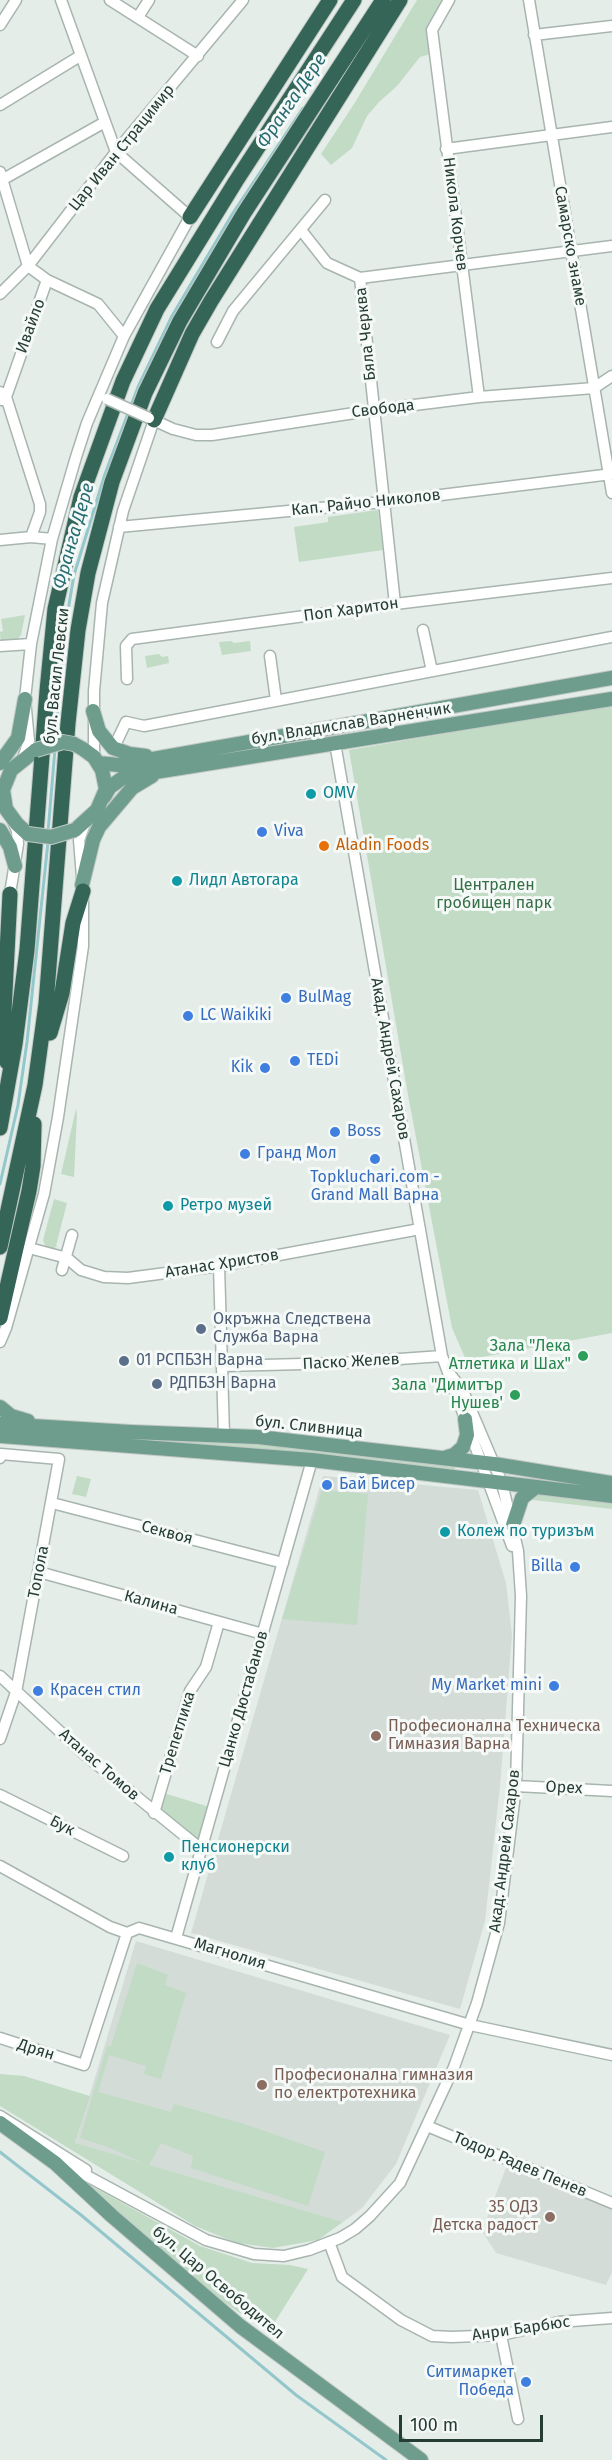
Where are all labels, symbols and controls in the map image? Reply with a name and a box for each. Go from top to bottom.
water label: Франга Дере [253,50,331,152]
street label: Цар Иван Страцимир [65,81,179,215]
street label: Никола Корчев [438,156,472,272]
street label: Самарско знаме [550,185,590,307]
street label: Бяла Черква [352,286,380,382]
street label: Ивайло [12,296,50,356]
street label: Свобода [351,396,415,422]
water label: Франга Дере [49,481,99,591]
street label: Кап. Райчо Николов [290,486,442,520]
street label: Поп Харитон [302,594,400,626]
street label: бул. Васил Левски [40,607,74,745]
street label: бул. Владислав Варненчик [250,699,452,749]
place label: OMV [323,784,355,804]
marker: OMV [304,787,318,801]
place label: Viva [274,822,304,842]
marker: Viva [255,825,269,839]
place label: Aladin Foods [336,836,429,856]
marker: Aladin Foods [317,839,331,853]
place label: Лидл Автогара [189,871,299,891]
marker: Лидл Автогара [170,874,184,888]
park label: Централен гробищен парк [436,876,552,914]
street label: Акад. Андрей Сахаров [366,976,414,1142]
place label: BulMag [298,988,351,1008]
marker: BulMag [279,991,293,1005]
place label: LC Waikiki [200,1006,272,1026]
marker: LC Waikiki [181,1009,195,1023]
place label: TEDi [307,1051,339,1071]
marker: TEDi [288,1054,302,1068]
place label: Kik [231,1058,253,1078]
marker: Kik [258,1061,272,1075]
place label: Boss [347,1122,381,1142]
marker: Boss [328,1125,342,1139]
place label: Гранд Мол [257,1144,337,1164]
marker: Гранд Мол [238,1147,252,1161]
marker: Topkluchari.com - Grand Mall Варна [368,1152,382,1166]
place label: Topkluchari.com - Grand Mall Варна [310,1168,440,1206]
place label: Ретро музей [180,1196,272,1216]
marker: Ретро музей [161,1199,175,1213]
street label: Атанас Христов [164,1246,280,1282]
place label: Окръжна Следствена Служба Варна [213,1310,371,1348]
marker: Окръжна Следствена Служба Варна [194,1322,208,1336]
place label: Зала "Лека Атлетика и Шах" [449,1337,571,1375]
marker: Зала "Лека Атлетика и Шах" [576,1349,590,1363]
street label: Паско Желев [302,1350,400,1374]
place label: 01 РСПБЗН Варна [136,1351,263,1371]
marker: 01 РСПБЗН Варна [117,1354,131,1368]
place label: РДПБЗН Варна [169,1374,276,1394]
place label: Зала "Димитър Нушев' [392,1376,503,1414]
marker: РДПБЗН Варна [150,1377,164,1391]
marker: Зала "Димитър Нушев' [508,1388,522,1402]
street label: бул. Сливница [254,1412,364,1442]
place label: Бай Бисер [339,1475,415,1495]
marker: Бай Бисер [320,1478,334,1492]
street label: Секвоя [139,1517,195,1549]
place label: Колеж по туризъм [457,1522,594,1542]
marker: Колеж по туризъм [438,1525,452,1539]
street label: Топола [24,1544,54,1600]
place label: Billa [531,1557,563,1577]
marker: Billa [568,1560,582,1574]
street label: Калина [122,1587,180,1619]
street label: Цанко Дюстабанов [215,1628,273,1770]
place label: My Market mini [431,1676,542,1696]
marker: My Market mini [547,1679,561,1693]
place label: Красен стил [50,1681,141,1701]
marker: Красен стил [31,1684,45,1698]
street label: Трепетлика [156,1689,200,1777]
place label: Професионална Техническа Гимназия Варна [388,1717,601,1755]
street label: Атанас Томов [55,1725,143,1805]
marker: Професионална Техническа Гимназия Варна [369,1729,383,1743]
street label: Акад. Андрей Сахаров [485,1768,525,1934]
street label: Орех [545,1777,583,1799]
street label: Бук [46,1812,78,1840]
place label: Пенсионерски клуб [181,1838,290,1876]
marker: Пенсионерски клуб [162,1850,176,1864]
street label: Магнолия [192,1934,268,1974]
street label: Дрян [15,2035,57,2065]
place label: Професионална гимназия по електротехника [274,2066,474,2104]
marker: Професионална гимназия по електротехника [255,2078,269,2092]
street label: Тодор Радев Пенев [450,2128,590,2202]
place label: 35 ОДЗ Детска радост [433,2198,538,2236]
marker: 35 ОДЗ Детска радост [543,2210,557,2224]
street label: бул. Цар Освободител [148,2222,288,2344]
street label: Анри Барбюс [471,2313,571,2345]
place label: Ситимаркет Победа [426,2363,514,2401]
marker: Ситимаркет Победа [519,2375,533,2389]
scale bar [402,2403,546,2441]
text: 100 m [410,2414,458,2436]

